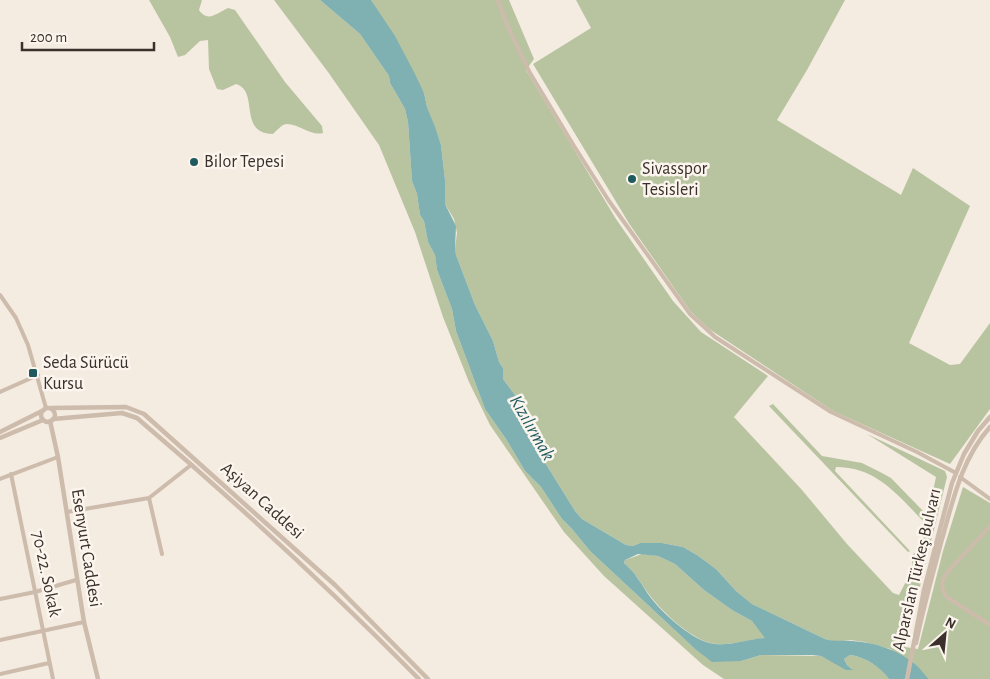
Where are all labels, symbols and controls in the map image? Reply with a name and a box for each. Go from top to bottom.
scale bar [22,20,155,52]
text: 200 m [30,30,67,45]
place label: Bilor Tepesi [204,153,284,171]
marker: Bilor Tepesi [188,156,200,168]
place label: Sivasspor Tesisleri [642,160,708,199]
marker: Sivasspor Tesisleri [626,173,638,185]
place label: Seda Sürücü Kursu [43,354,129,393]
marker: Seda Sürücü Kursu [27,367,39,379]
water label: Kızılırmak [506,392,558,464]
street label: Aşiyan Caddesi [217,459,307,543]
street label: Alparslan Türkeş Bulvarı [889,487,945,653]
street label: Esenyurt Caddesi [68,488,104,608]
street label: 70-22. Sokak [28,529,64,619]
north arrow [920,609,970,659]
text: N [943,615,958,632]

